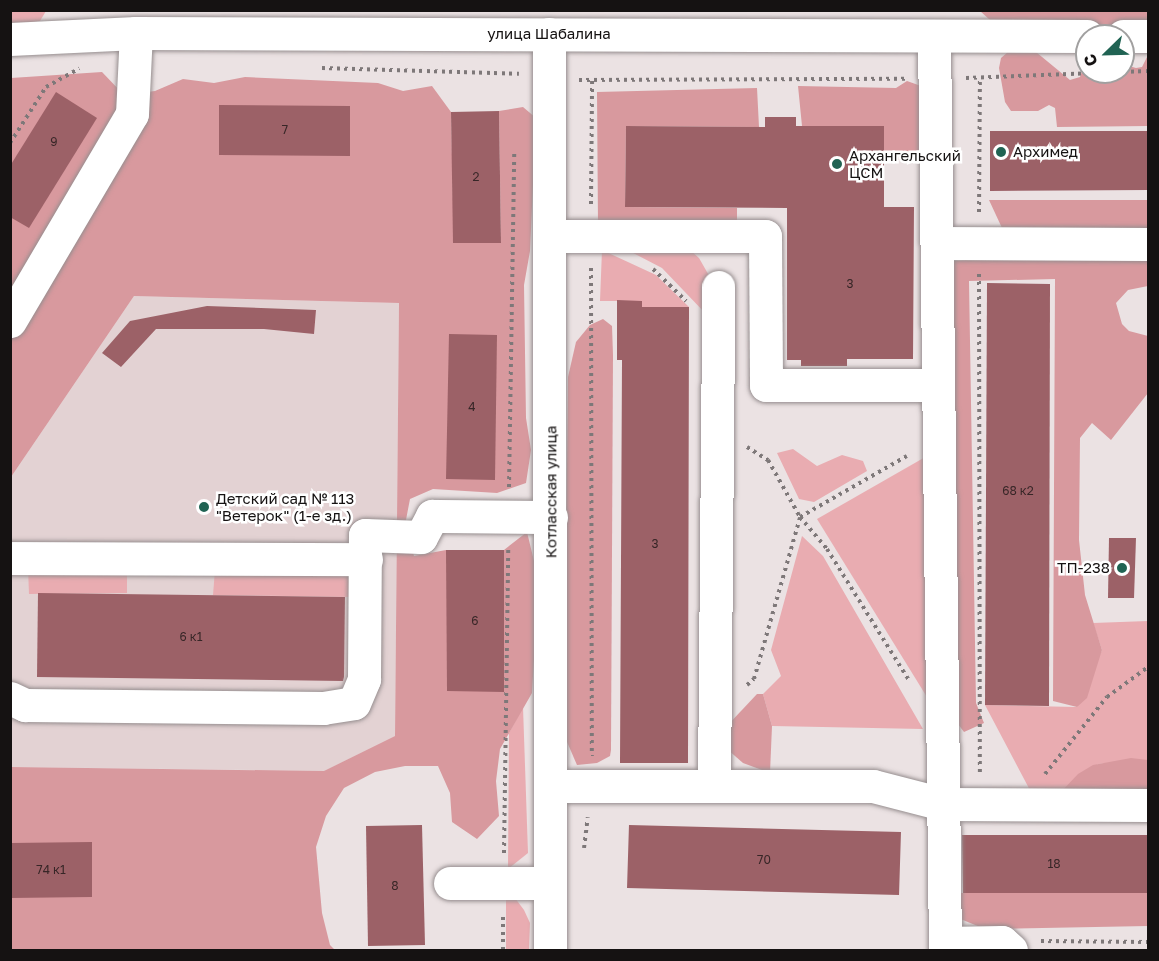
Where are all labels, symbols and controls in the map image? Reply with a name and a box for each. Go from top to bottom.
north arrow [1075,24,1135,84]
street label: улица Шабалина [487,25,611,43]
text: С [1079,51,1102,69]
house number: 7 [282,123,288,137]
house number: 9 [50,135,58,149]
place label: Архимед [1013,143,1078,161]
marker: Архимед [994,145,1008,159]
place label: Архангельский ЦСМ [849,146,961,181]
marker: Архангельский ЦСМ [830,157,844,171]
house number: 2 [473,170,479,184]
house number: 3 [846,277,854,291]
house number: 4 [468,400,476,414]
street label: Котласская улица [542,426,560,558]
house number: 68 к2 [1002,484,1034,498]
place label: Детский сад № 113 "Ветерок" (1-е зд.) [216,489,354,524]
marker: Детский сад № 113 "Ветерок" (1-е зд.) [197,500,211,514]
house number: 3 [651,537,659,551]
place label: ТП-238 [1057,559,1110,577]
marker: ТП-238 [1115,561,1129,575]
house number: 6 [471,614,479,628]
house number: 6 к1 [180,630,202,644]
house number: 70 [757,853,771,867]
house number: 18 [1047,857,1061,871]
house number: 74 к1 [36,863,66,877]
house number: 8 [391,879,399,893]

